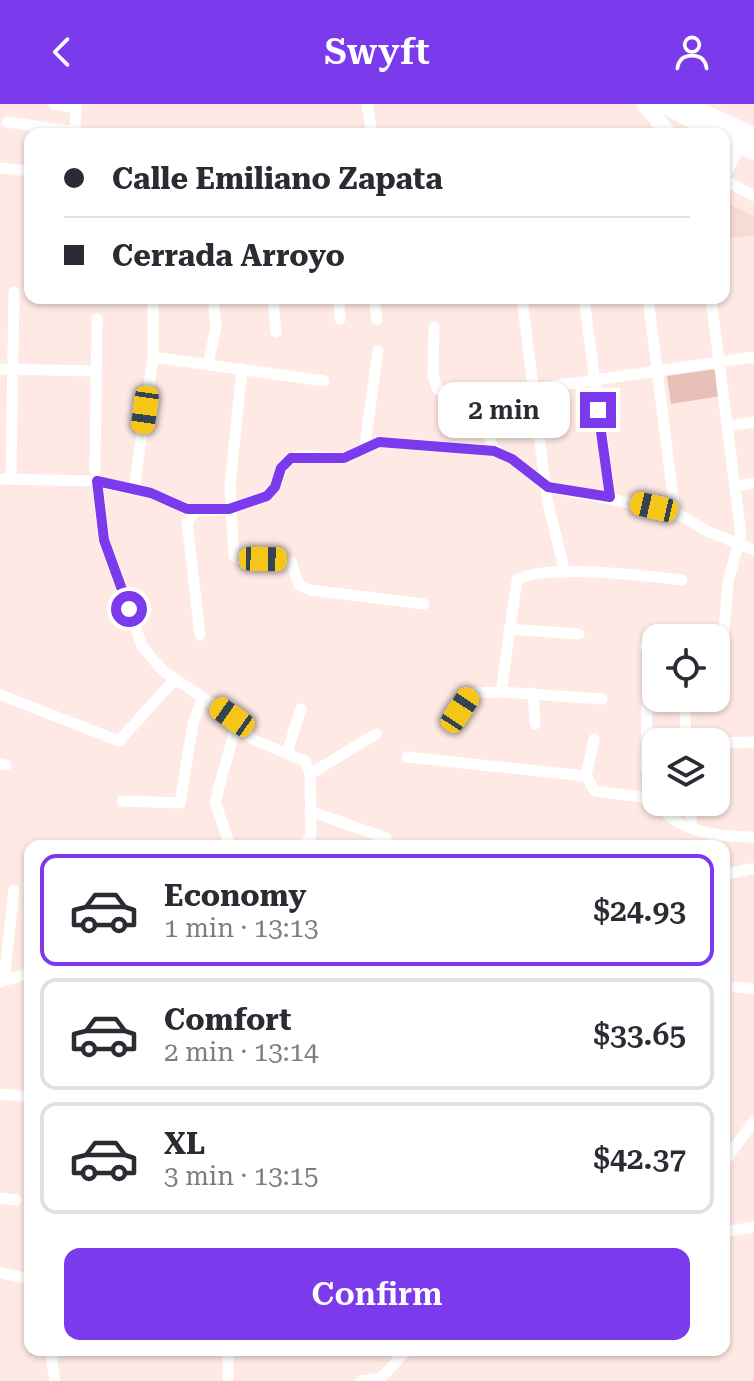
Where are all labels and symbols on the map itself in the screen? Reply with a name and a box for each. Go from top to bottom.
callout: 2 min [438,382,570,438]
car [130,385,160,435]
route end [580,392,616,428]
car [628,490,680,524]
car [239,547,287,571]
route start [111,591,147,627]
car [437,683,483,737]
car [205,693,259,741]

